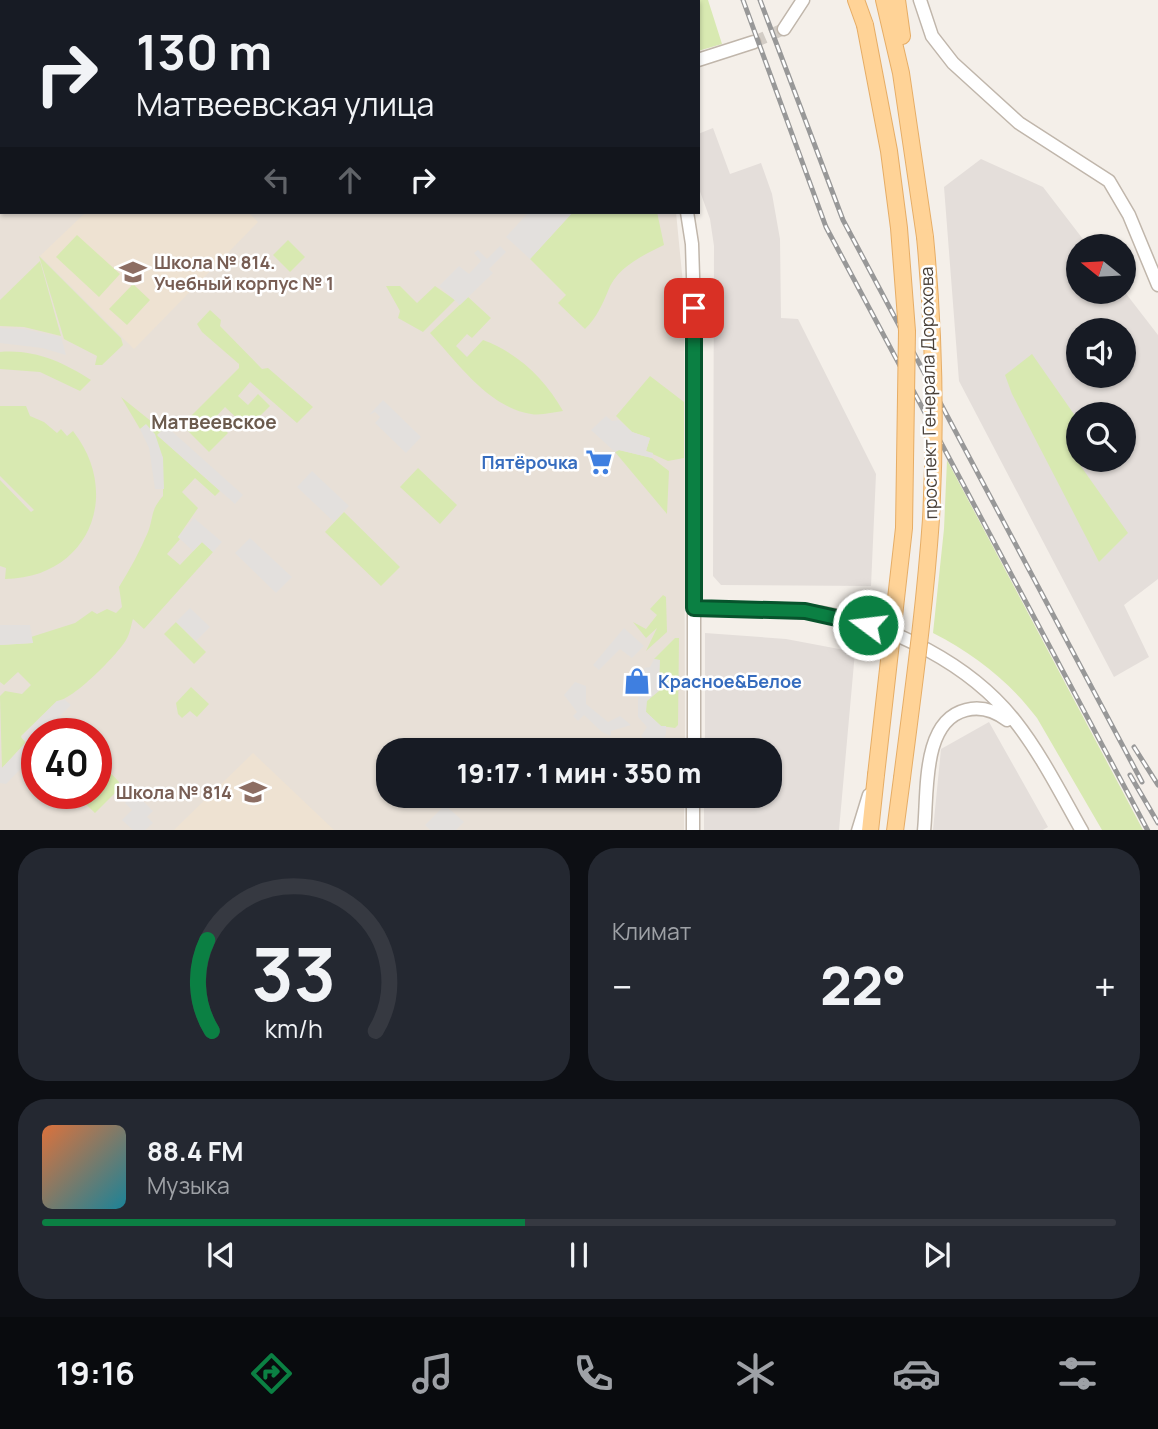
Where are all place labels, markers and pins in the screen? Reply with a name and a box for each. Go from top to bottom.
place label: Школа № 814. Учебный корпус № 1 [154,250,334,295]
school or university icon: Школа № 814. Учебный корпус № 1 [118,257,148,287]
pin [664,278,724,338]
supermarket icon: Пятёрочка [584,447,614,477]
place label: Пятёрочка [481,450,578,474]
shop icon: Красное&Белое [622,666,652,696]
place label: Красное&Белое [658,669,802,693]
school or university icon: Школа № 814 [238,777,268,807]
place label: Школа № 814 [116,780,232,804]

